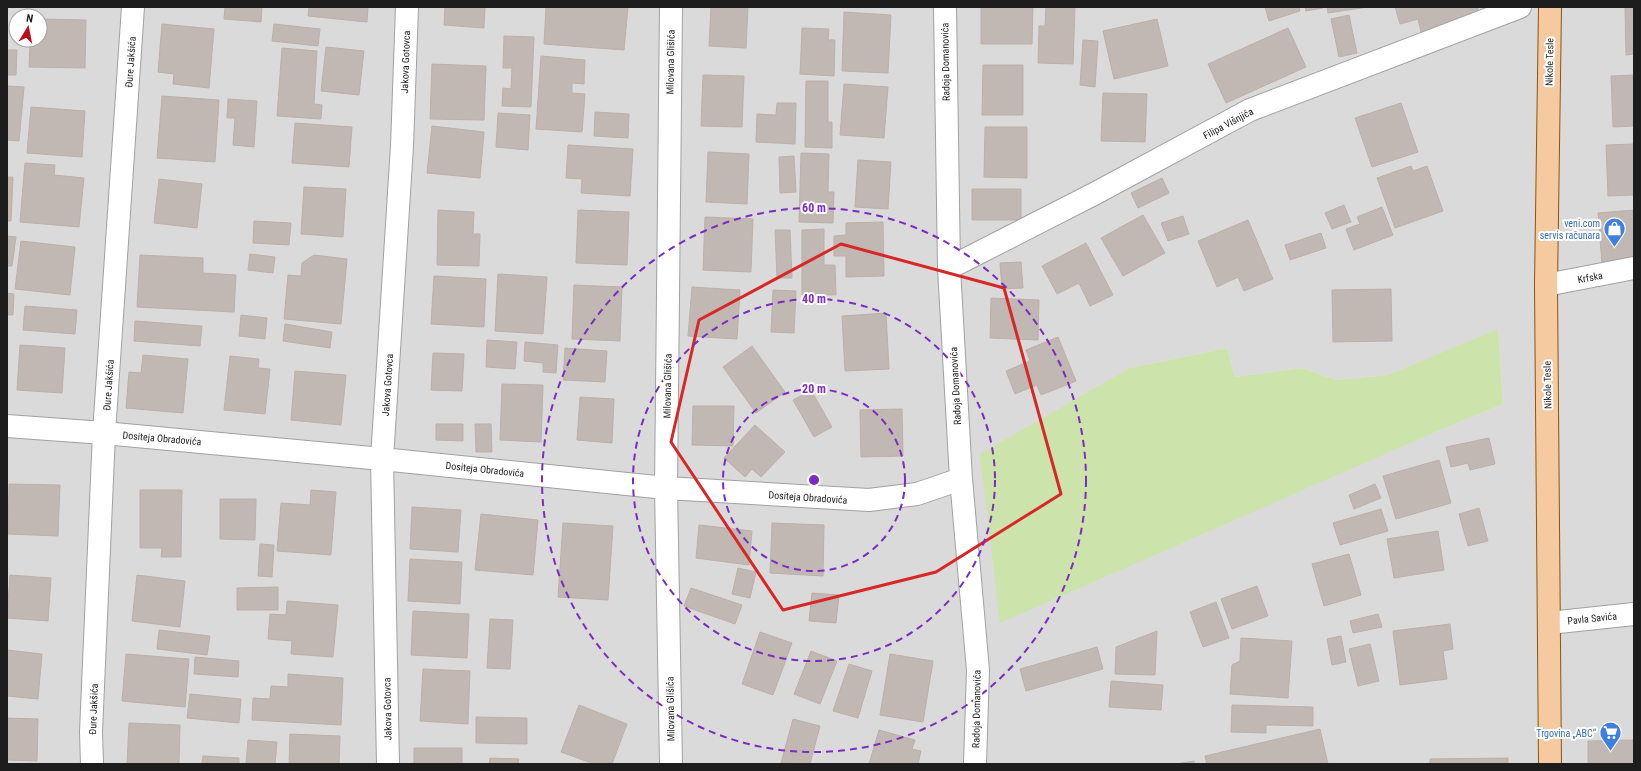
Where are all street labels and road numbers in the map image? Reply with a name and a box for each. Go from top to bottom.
street label: Radoja Domanovića [939,23,952,101]
street label: Milovana Glišića [664,29,677,94]
street label: Jakova Gotovca [399,30,412,94]
street label: Đure Jakšića [123,36,138,88]
street label: Nikole Tesle [1544,38,1555,86]
street label: Filipa Višnjića [1201,106,1255,141]
street label: Krfska [1576,270,1604,285]
street label: Radoja Domanovića [948,346,963,425]
street label: Jakova Gotovca [380,353,395,417]
street label: Milovana Glišića [661,353,674,418]
street label: Đure Jakšića [101,359,116,411]
street label: Nikole Tesle [1542,361,1553,409]
street label: Dositeja Obradovića [122,430,202,447]
street label: Dositeja Obradovića [445,460,525,479]
street label: Dositeja Obradovića [768,489,848,506]
street label: Pavla Savića [1567,610,1618,627]
street label: Radoja Domanovića [970,670,983,748]
street label: Milovana Glišića [664,676,677,741]
street label: Jakova Gotovca [381,677,394,740]
street label: Đure Jakšića [87,683,100,735]

